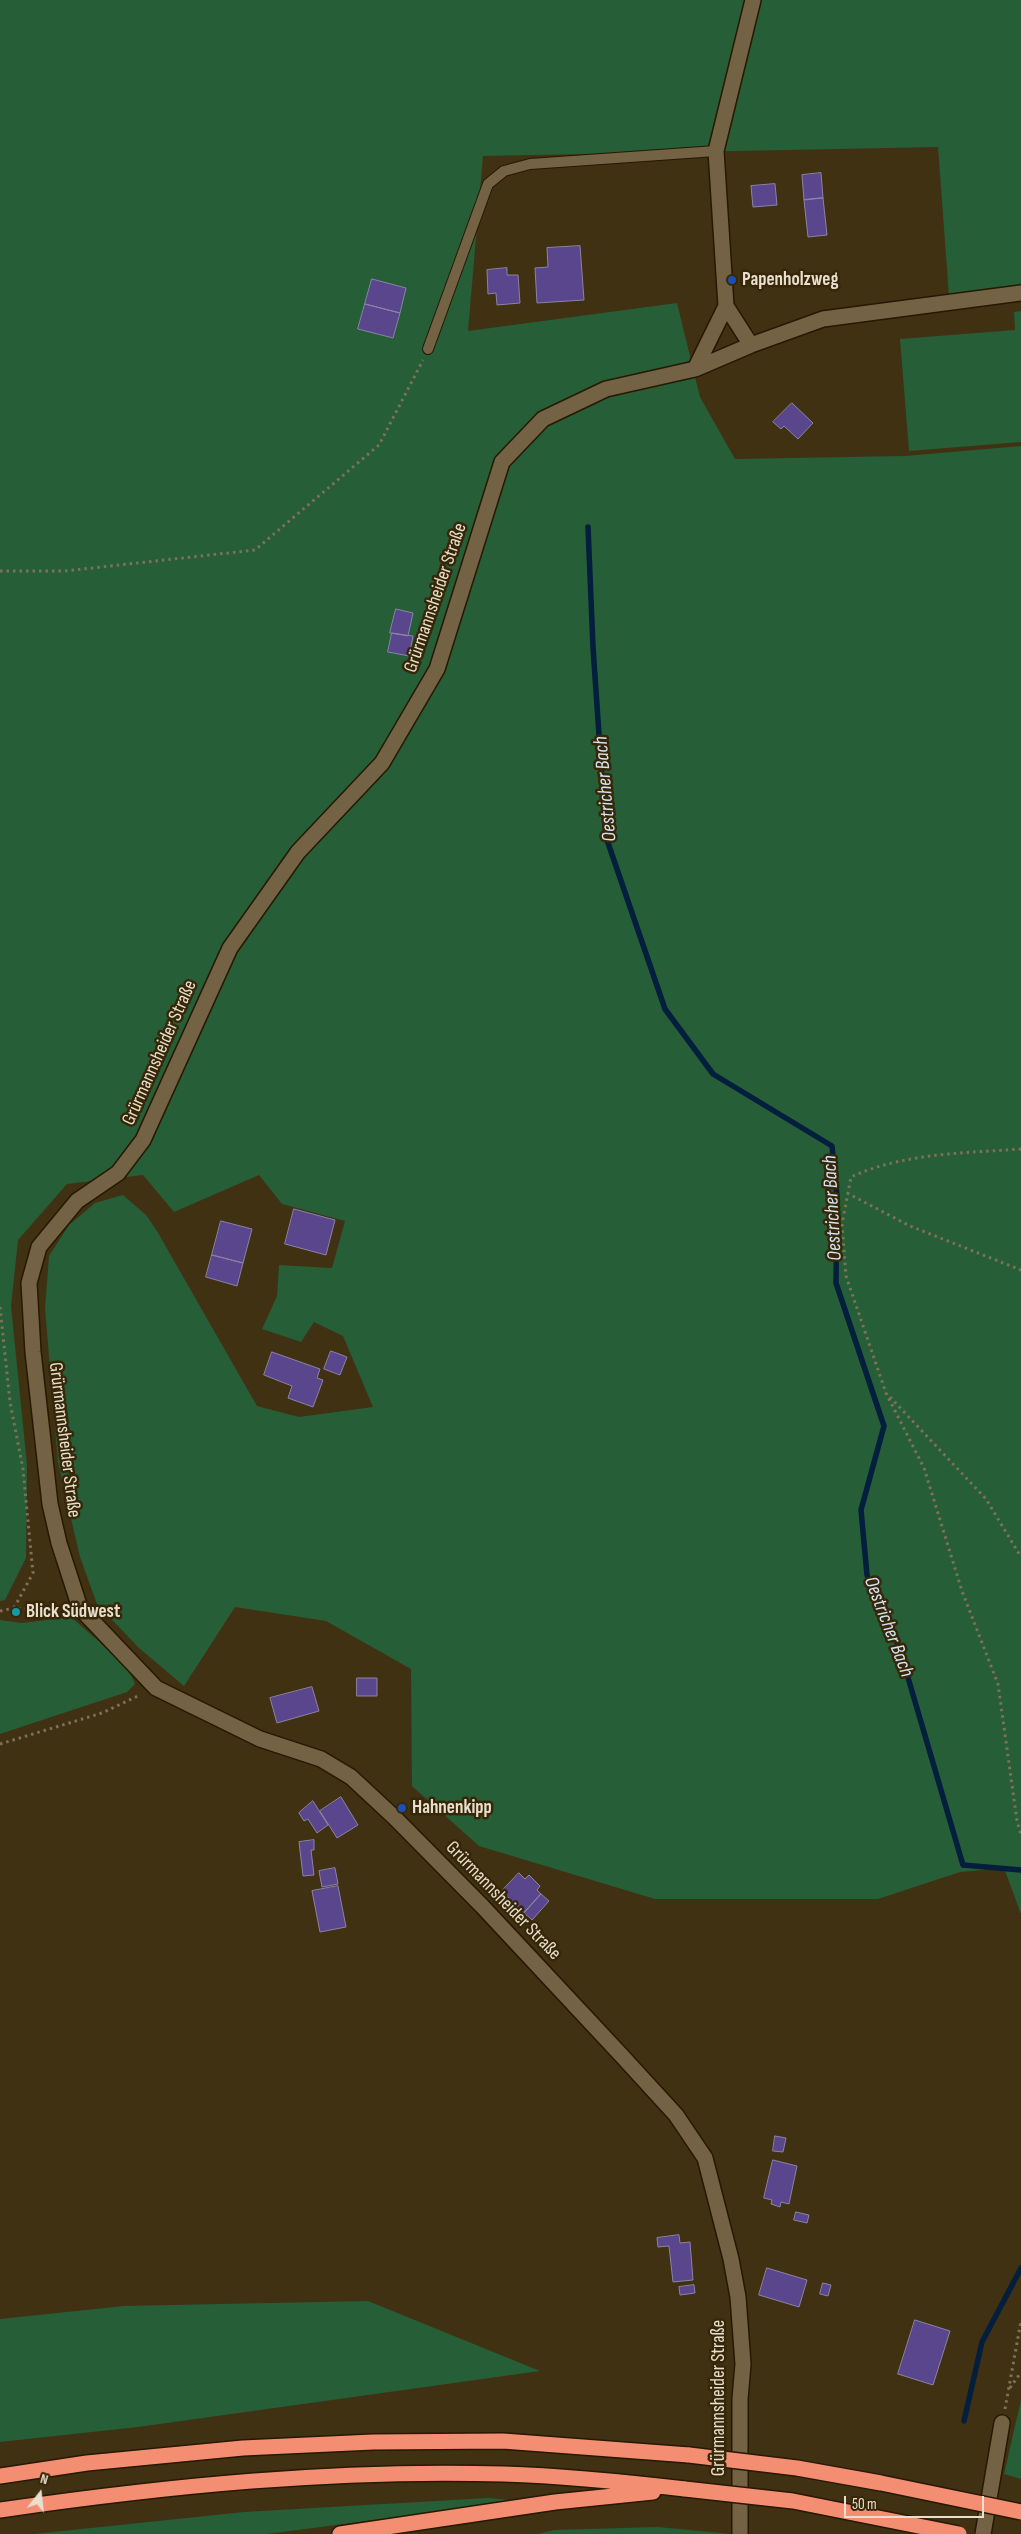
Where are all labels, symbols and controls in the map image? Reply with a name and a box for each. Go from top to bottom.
place label: Papenholzweg [742,269,838,291]
marker: Papenholzweg [726,274,738,286]
street label: Grürmannsheider Straße [400,520,472,676]
water label: Oestricher Bach [589,735,623,843]
street label: Grürmannsheider Straße [118,977,202,1129]
water label: Oestricher Bach [818,1155,848,1261]
street label: Grürmannsheider Straße [43,1361,85,1519]
water label: Oestricher Bach [858,1573,918,1681]
place label: Blick Südwest [26,1601,120,1623]
marker: Blick Südwest [10,1606,22,1618]
place label: Hahnenkipp [412,1797,492,1819]
marker: Hahnenkipp [396,1802,408,1814]
street label: Grürmannsheider Straße [441,1837,565,1965]
street label: Grürmannsheider Straße [708,2320,730,2476]
north arrow [15,2469,65,2519]
text: N [38,2470,50,2488]
scale bar [846,2486,986,2518]
text: 50 m [852,2495,877,2514]

